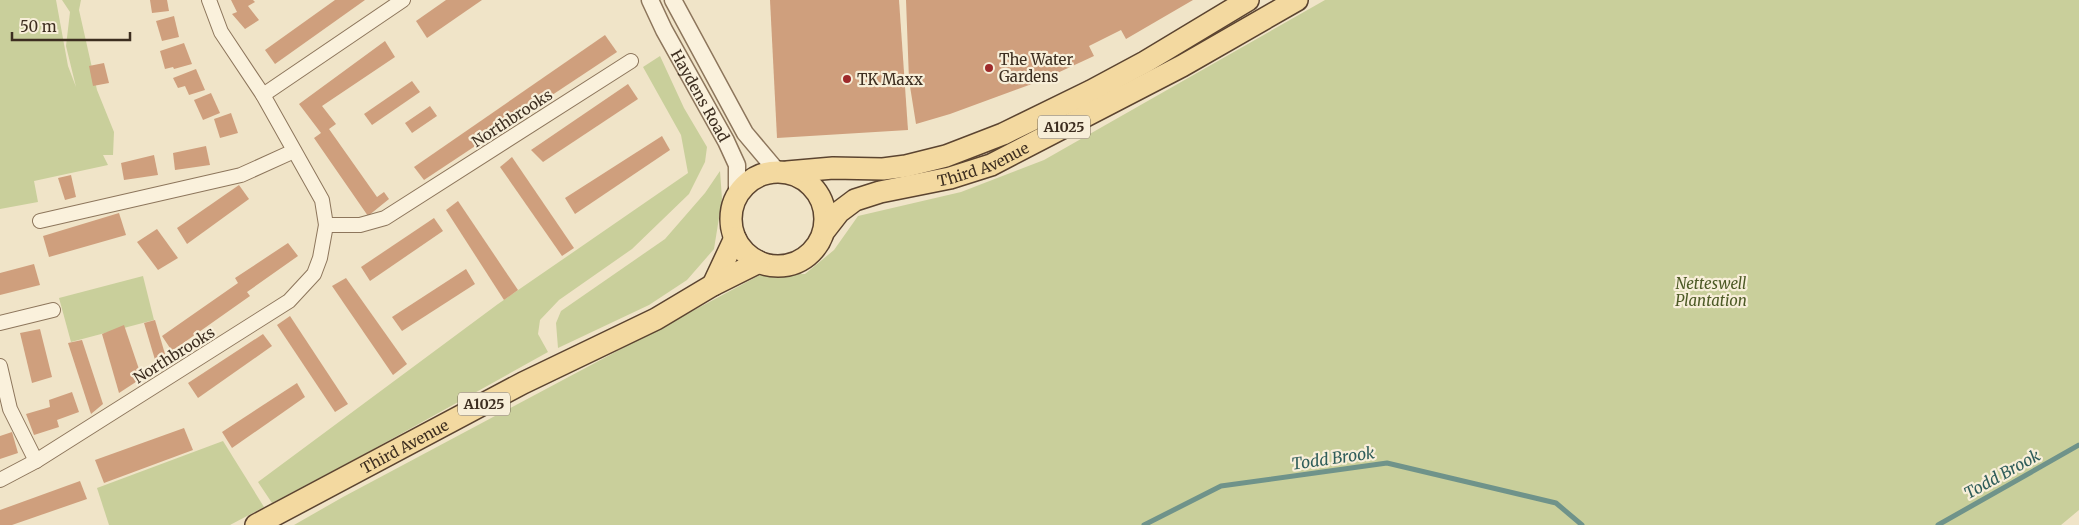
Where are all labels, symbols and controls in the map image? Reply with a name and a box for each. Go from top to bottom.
scale bar [12,10,130,42]
text: 50 m [20,17,57,36]
street label: Haydens Road [667,46,734,145]
place label: The Water Gardens [999,50,1073,86]
marker: The Water Gardens [983,62,995,74]
place label: TK Maxx [857,70,923,89]
marker: TK Maxx [841,73,853,85]
street label: Northbrooks [468,85,556,151]
road number: A1025 [1038,115,1090,138]
street label: Third Avenue [936,138,1032,190]
park label: Netteswell Plantation [1675,274,1747,310]
street label: Northbrooks [130,322,218,388]
road number: A1025 [458,392,510,416]
street label: Third Avenue [357,415,452,477]
water label: Todd Brook [1290,442,1376,474]
water label: Todd Brook [1961,445,2044,503]

